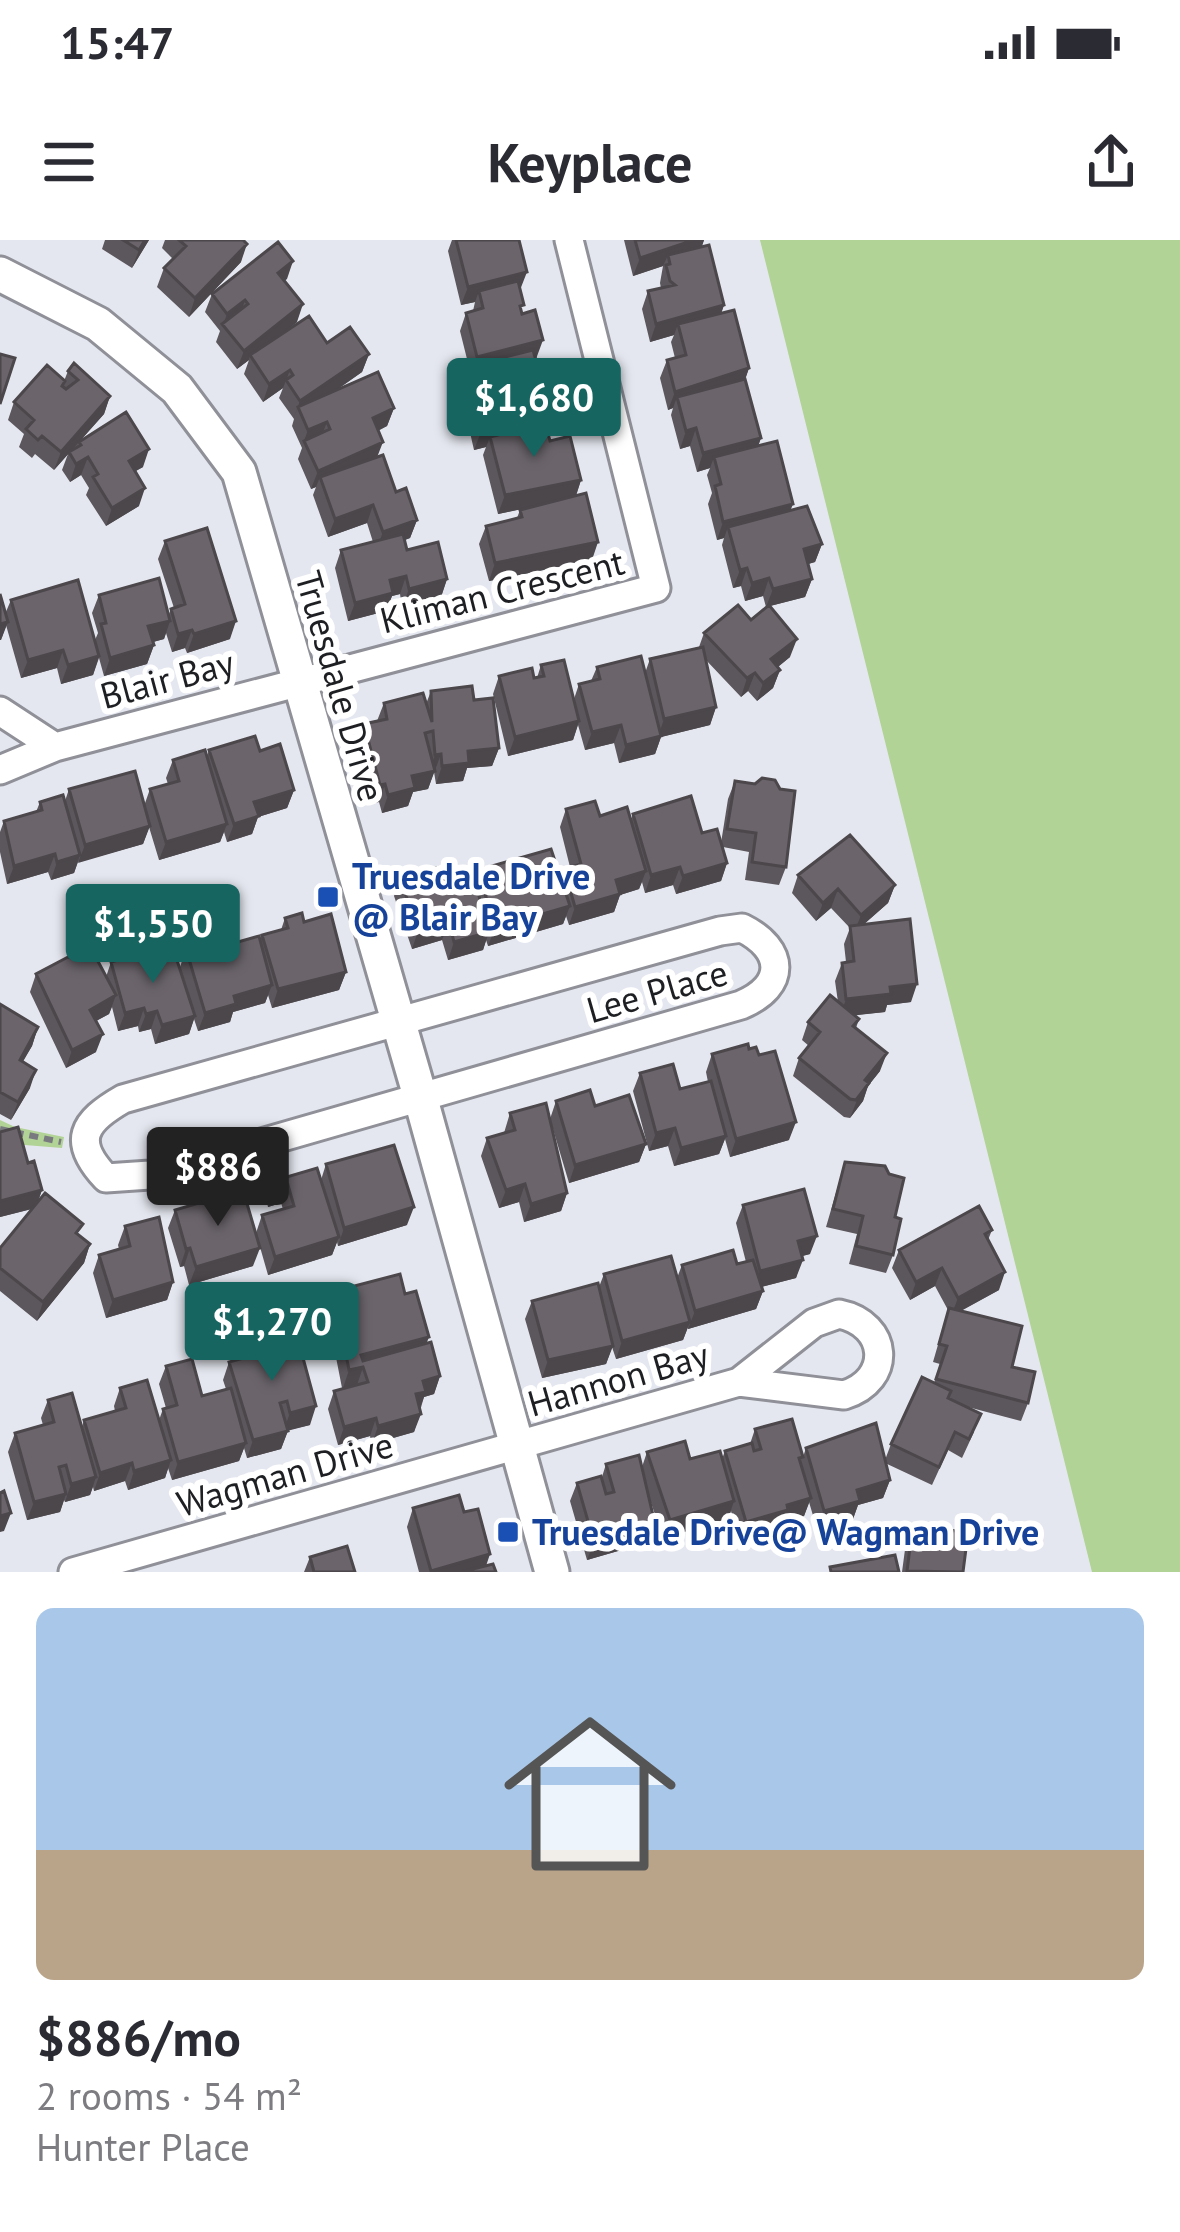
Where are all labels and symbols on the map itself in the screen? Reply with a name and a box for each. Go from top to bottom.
pin: $1,680 [436,358,632,460]
street label: Kliman Crescent [375,538,629,644]
street label: Truesdale Drive [285,565,396,807]
street label: Blair Bay [95,638,239,719]
place label: Truesdale Drive @ Blair Bay [352,852,590,940]
pin: $1,550 [55,884,251,986]
marker: Truesdale Drive @ Blair Bay [315,884,341,910]
street label: Lee Place [581,948,733,1033]
pin: $886 [147,1127,289,1229]
pin: $1,270 [174,1282,370,1384]
street label: Hannon Bay [522,1330,714,1427]
street label: Wagman Drive [171,1420,398,1527]
place label: Truesdale Drive@ Wagman Drive [532,1508,1039,1555]
marker: Truesdale Drive@ Wagman Drive [495,1519,521,1545]

